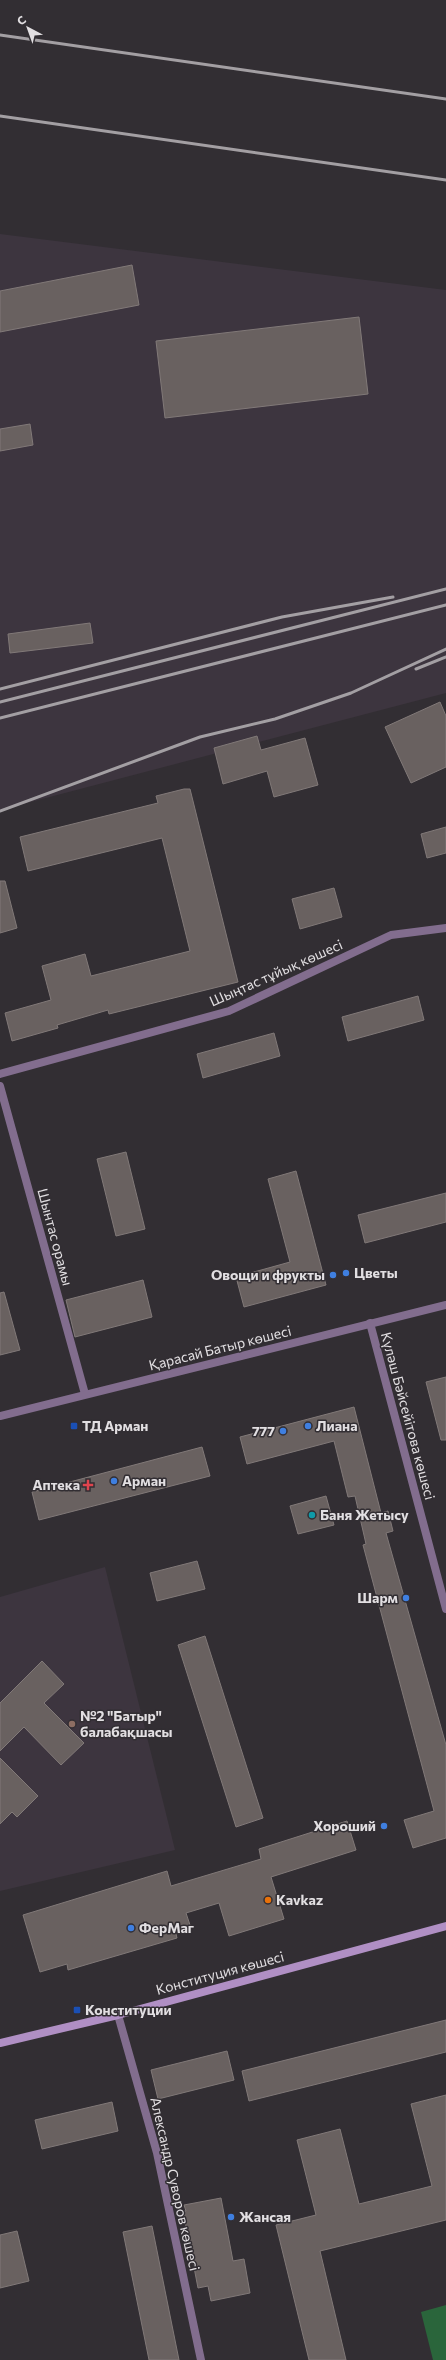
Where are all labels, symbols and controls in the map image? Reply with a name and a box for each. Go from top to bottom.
north arrow [8,8,48,48]
text: С [14,12,29,27]
street label: Шыңтас тұйық көшесі [207,936,345,1010]
street label: Шынтас орамы [34,1186,77,1287]
place label: Цветы [354,1264,398,1281]
place label: Овощи и фрукты [211,1266,325,1283]
marker: Цветы [341,1268,351,1278]
marker: Овощи и фрукты [328,1270,338,1280]
street label: Қарасай Батыр көшесі [147,1322,293,1373]
street label: Күләш Бәйсейітова көшесі [378,1330,439,1502]
place label: ТД Арман [82,1417,148,1434]
place label: Лиана [316,1417,357,1434]
marker: ТД Арман [69,1421,79,1431]
marker: Лиана [303,1421,313,1431]
place label: 777 [252,1422,275,1439]
marker: 777 [278,1426,288,1436]
place label: Арман [122,1472,166,1489]
place label: Аптека [32,1476,80,1493]
marker: Арман [109,1476,119,1486]
marker: Аптека [83,1480,93,1490]
place label: Баня Жетысу [320,1506,409,1523]
marker: Баня Жетысу [307,1510,317,1520]
place label: Шарм [357,1589,398,1606]
marker: Шарм [401,1593,411,1603]
place label: №2 "Батыр" балабақшасы [80,1707,172,1740]
marker: №2 "Батыр" балабақшасы [67,1719,77,1729]
place label: Хороший [314,1817,376,1834]
marker: Хороший [379,1821,389,1831]
place label: Kavkaz [276,1891,323,1908]
marker: Kavkaz [263,1895,273,1905]
place label: ФерМаг [139,1919,194,1936]
marker: ФерМаг [126,1923,136,1933]
street label: Конституция көшесі [154,1947,286,1998]
place label: Конституции [85,2001,172,2018]
marker: Конституции [72,2005,82,2015]
street label: Александр Суворов көшесі [147,2095,204,2272]
place label: Жансая [239,2208,291,2225]
marker: Жансая [226,2212,236,2222]

